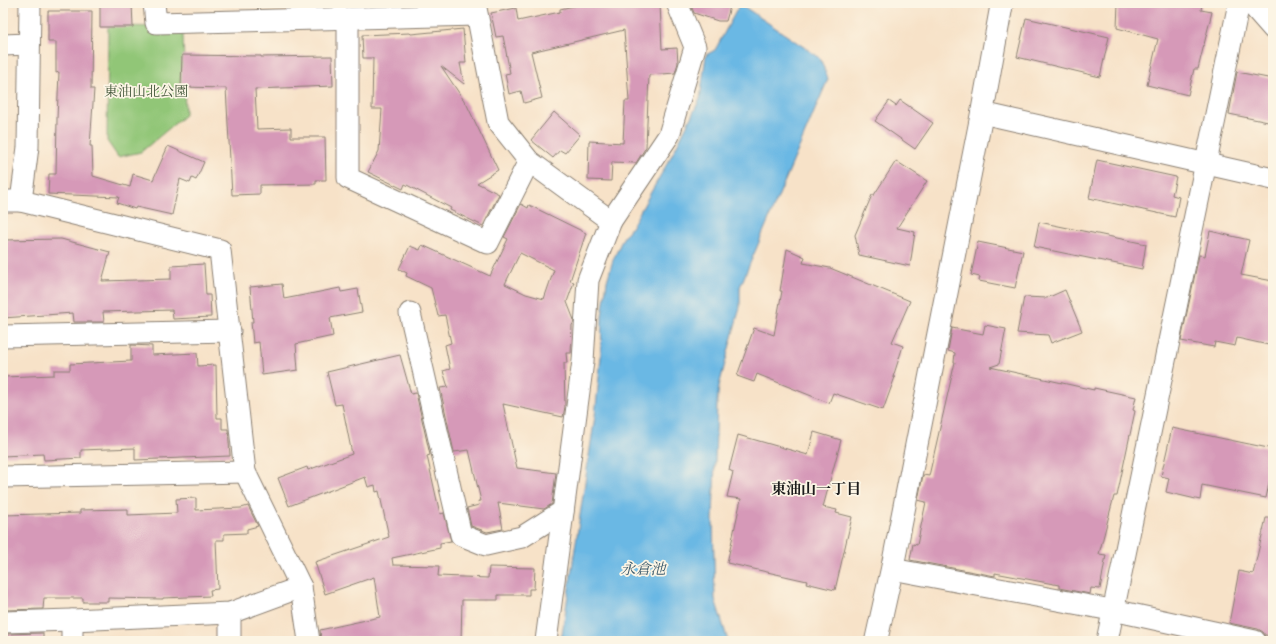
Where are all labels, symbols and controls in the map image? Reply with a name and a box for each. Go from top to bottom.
park label: 東油山北公園 [104,83,188,100]
district label: 東油山一丁目 [771,480,861,498]
water label: 永倉池 [620,560,667,578]

